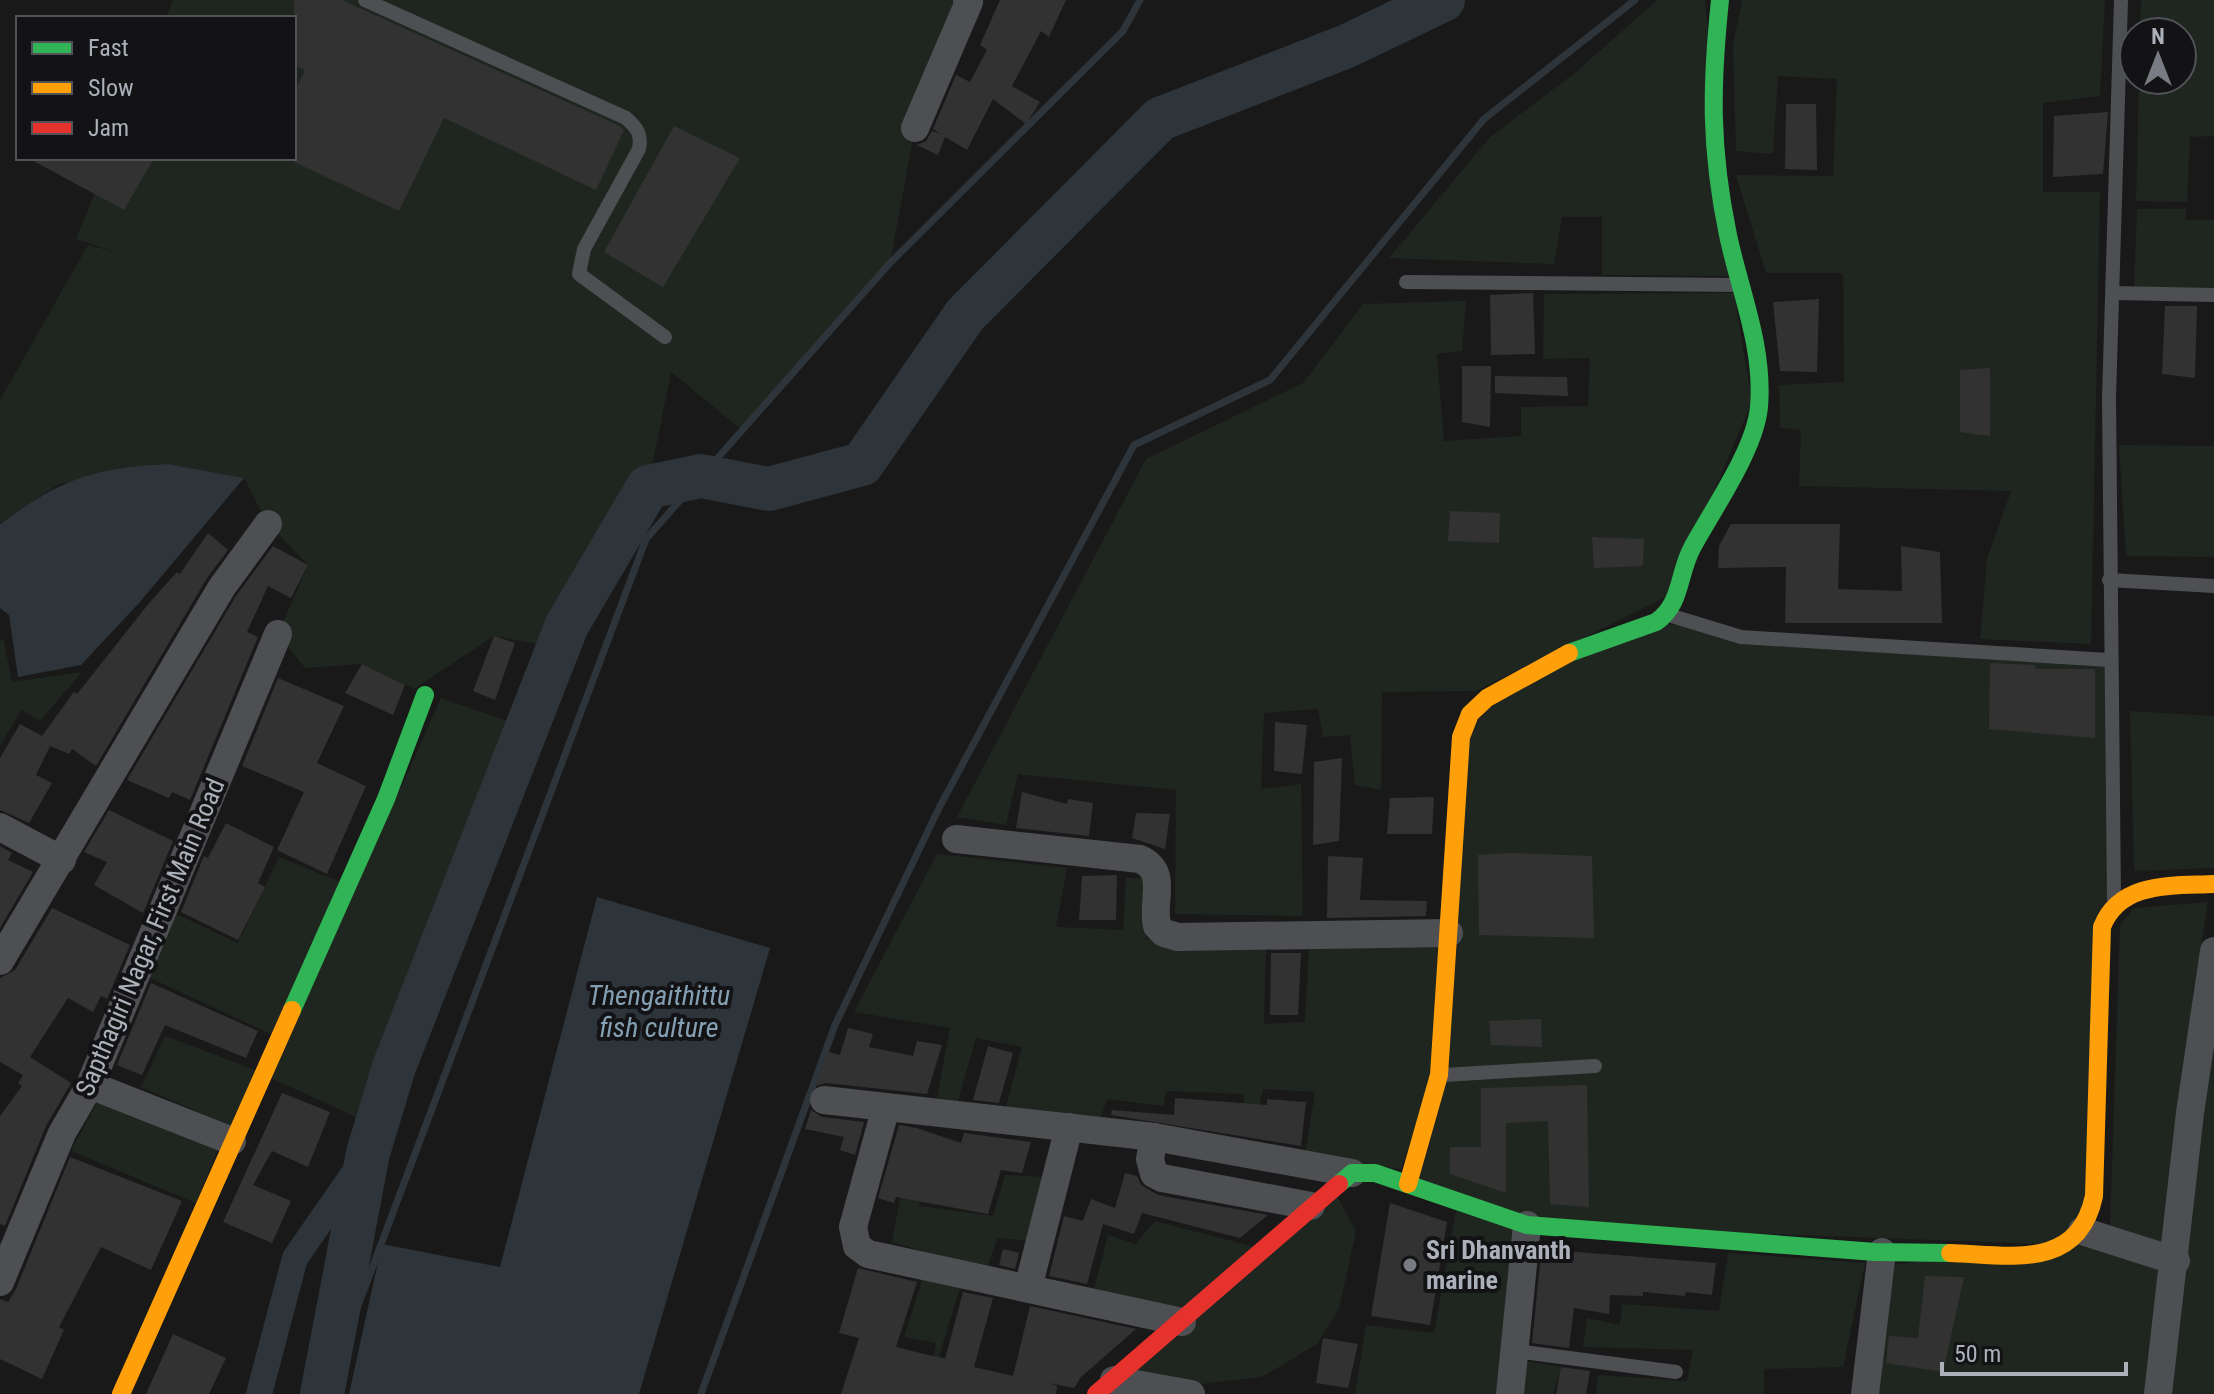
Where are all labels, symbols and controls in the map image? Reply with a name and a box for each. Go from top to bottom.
legend [16,16,296,160]
north arrow [2118,16,2198,96]
text: N [2151,24,2165,49]
text: Fast [88,34,129,62]
text: Slow [88,74,134,102]
text: Jam [88,114,129,142]
street label: Sapthagiri Nagar, First Main Road [69,774,231,1100]
water label: Thengaithittu fish culture [588,979,730,1044]
place label: Sri Dhanvanth marine [1426,1235,1571,1295]
marker: Sri Dhanvanth marine [1401,1256,1419,1274]
scale bar [1942,1326,2126,1376]
text: 50 m [1954,1340,2001,1368]

